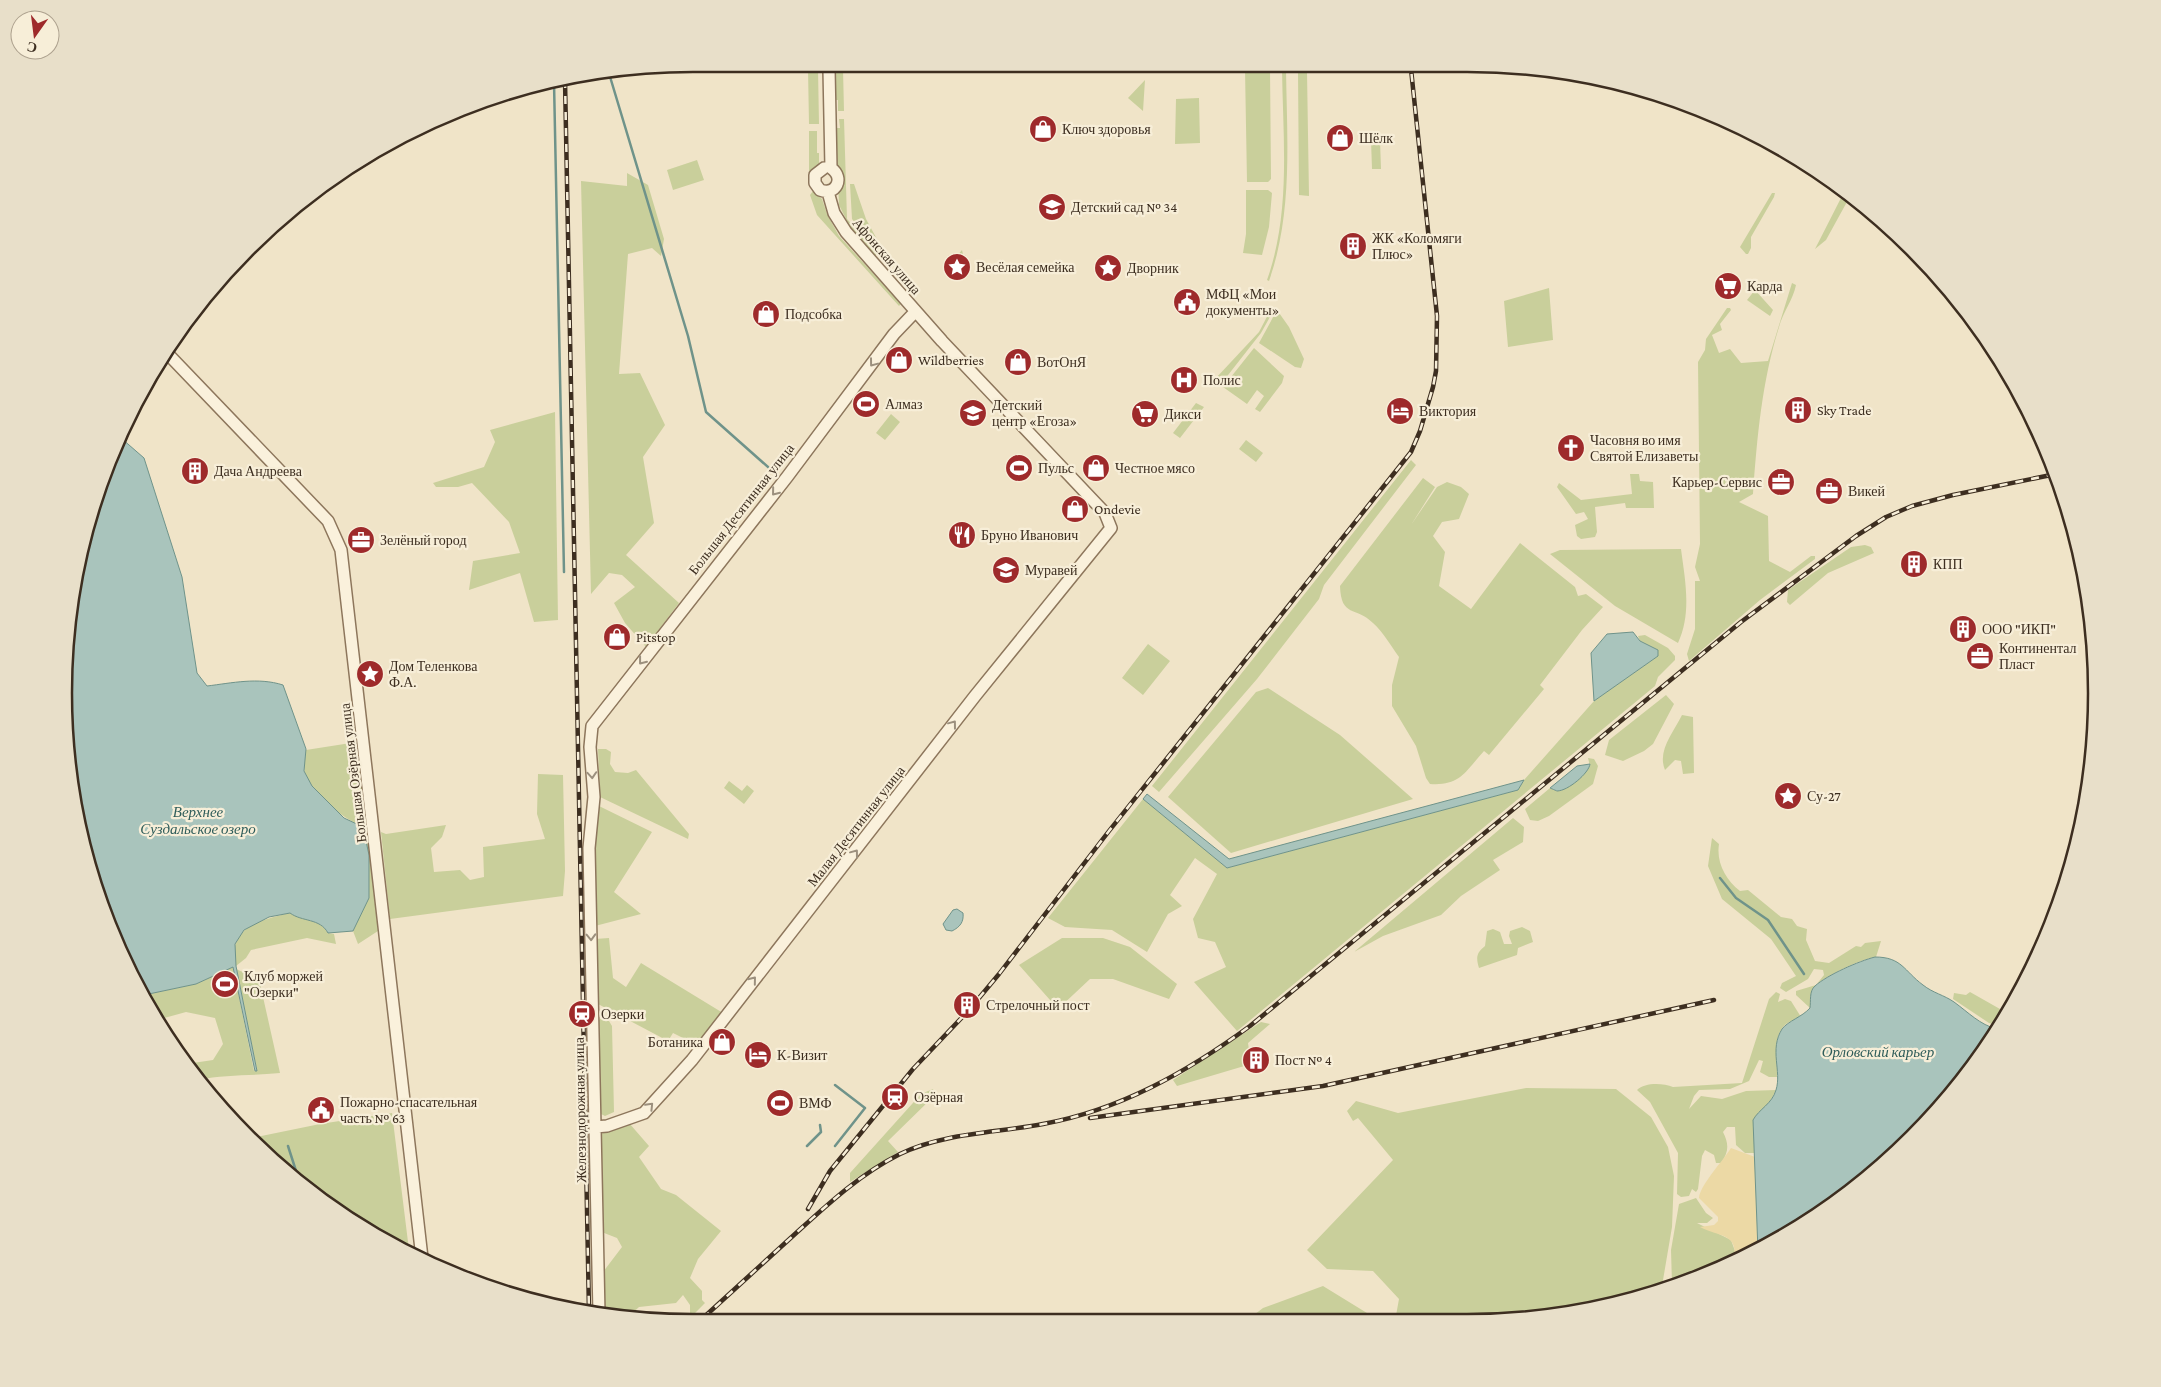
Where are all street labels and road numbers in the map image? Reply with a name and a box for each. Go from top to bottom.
street label: Афонская улица [850,215,925,298]
street label: Большая Десятинная улица [685,440,798,578]
street label: Большая Озёрная улица [336,702,370,844]
street label: Малая Десятинная улица [804,762,908,889]
street label: Железнодорожная улица [571,1036,589,1183]

